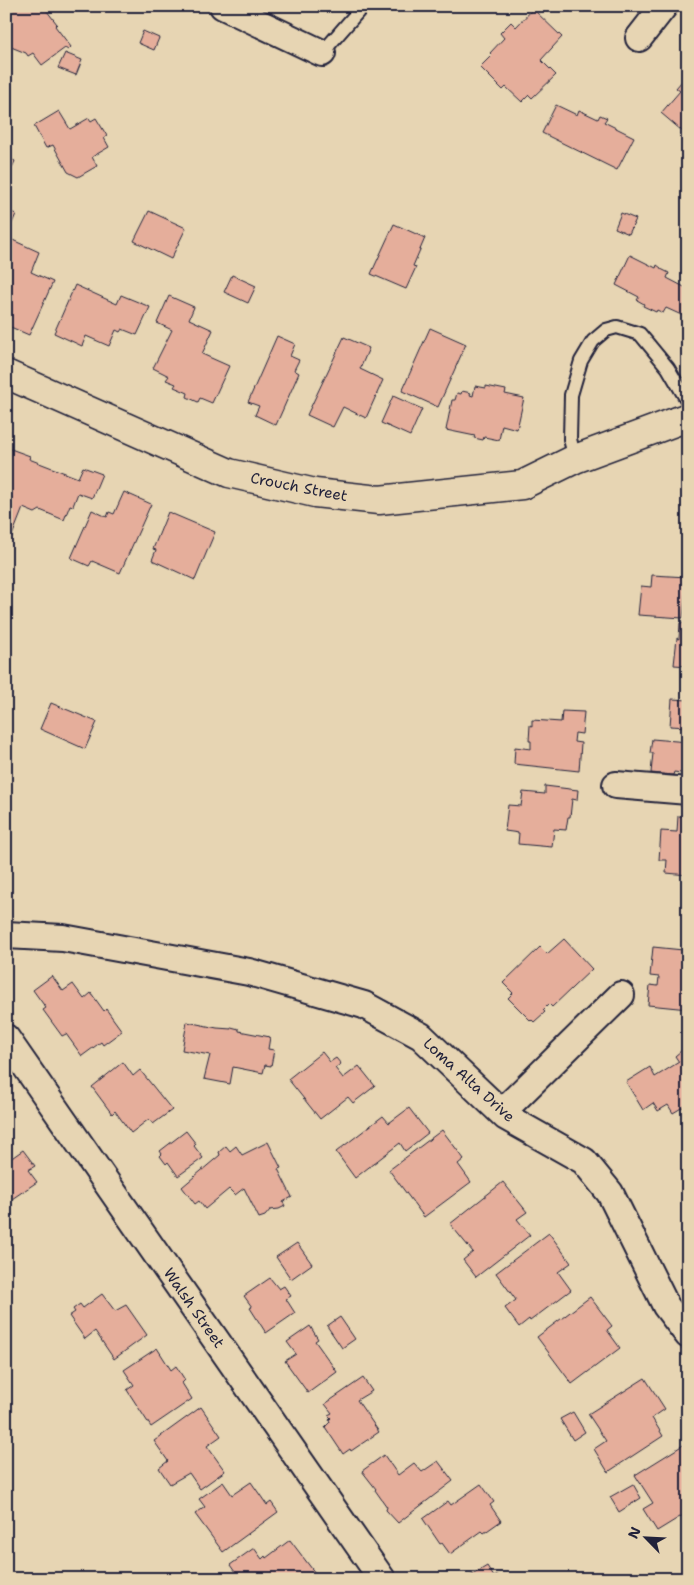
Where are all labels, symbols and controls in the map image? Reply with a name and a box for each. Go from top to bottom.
street label: Crouch Street [249,468,349,506]
street label: Loma Alta Drive [419,1033,519,1127]
street label: Walsh Street [159,1264,229,1352]
north arrow [622,1512,672,1562]
text: N [624,1524,645,1541]

